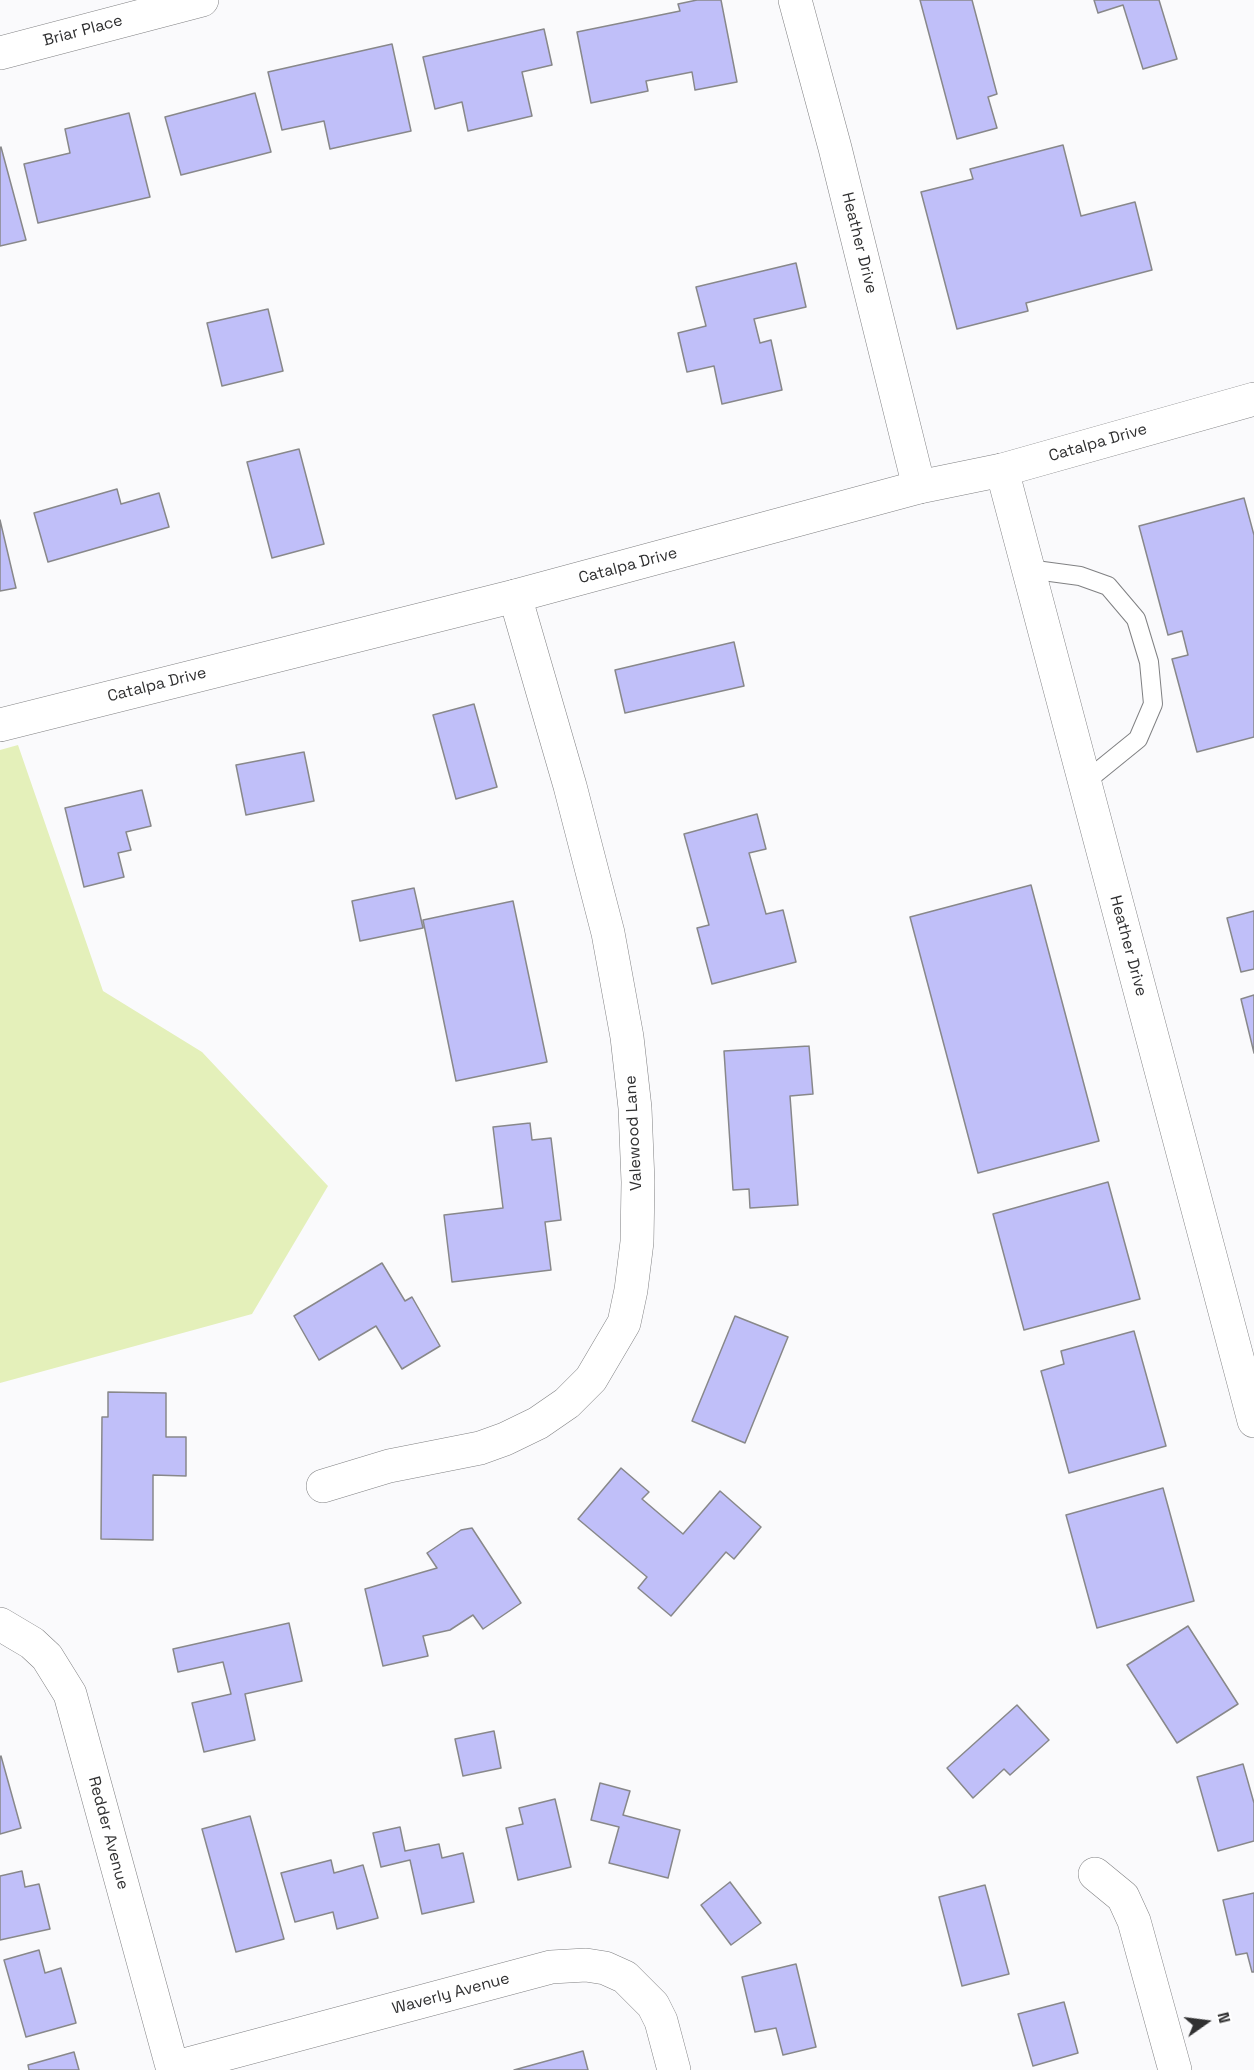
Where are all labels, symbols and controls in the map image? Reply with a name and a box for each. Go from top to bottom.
street label: Briar Place [41,11,125,51]
street label: Heather Drive [837,190,881,296]
street label: Catalpa Drive [1047,420,1149,466]
street label: Catalpa Drive [577,544,679,588]
street label: Catalpa Drive [106,663,208,707]
street label: Heather Drive [1105,893,1151,999]
street label: Valewood Lane [621,1075,647,1191]
street label: Redder Avenue [84,1774,132,1892]
street label: Waverly Avenue [390,1969,512,2019]
north arrow [1176,1992,1236,2052]
text: N [1212,2010,1235,2025]

